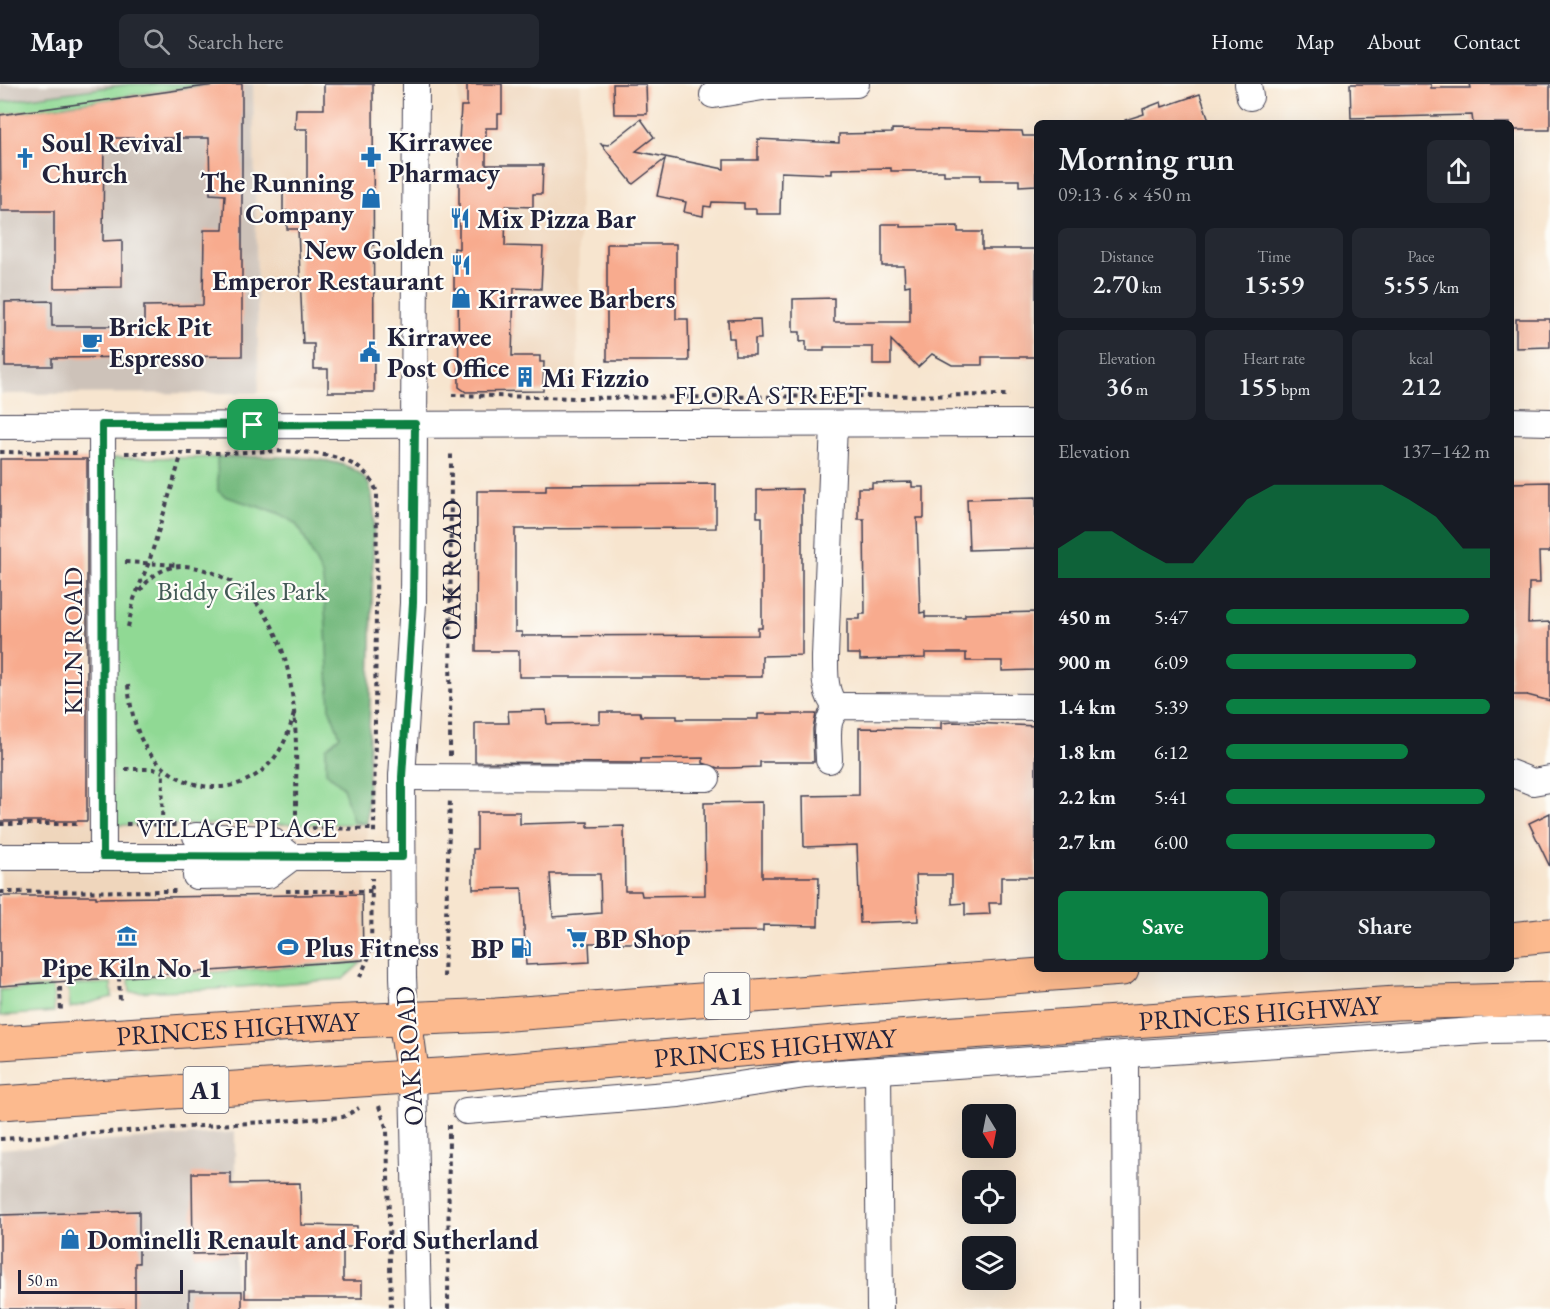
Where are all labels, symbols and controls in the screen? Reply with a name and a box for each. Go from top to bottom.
search box [119,14,539,68]
text: Map [30,23,83,59]
icon: search [140,25,173,58]
text: Search here [188,27,283,56]
text: Home [1211,28,1263,55]
text: Map [1296,28,1334,55]
text: About [1367,28,1420,55]
text: Contact [1453,28,1520,55]
place label: Kirrawee Pharmacy [388,124,501,190]
place label: Soul Revival Church [42,125,183,191]
text: Morning run [1058,137,1235,180]
button: share [1427,140,1490,203]
pharmacy icon: Kirrawee Pharmacy [359,145,383,169]
church icon: Soul Revival Church [13,146,37,170]
place label: The Running Company [200,165,355,231]
text: 09:13 · 6 × 450 m [1058,181,1191,207]
shop icon: The Running Company [359,186,383,210]
place label: Mix Pizza Bar [477,201,637,236]
restaurant icon: Mix Pizza Bar [448,206,472,230]
place label: New Golden Emperor Restaurant [212,232,444,298]
text: Distance [1100,246,1154,267]
text: Time [1257,246,1291,267]
text: Pace [1408,246,1434,267]
restaurant icon: New Golden Emperor Restaurant [449,253,473,277]
text: 2.70 [1092,267,1139,301]
text: 15:59 [1244,267,1304,301]
text: 5:55 [1383,267,1430,301]
text: km [1139,277,1162,298]
text: /km [1430,277,1459,298]
place label: Kirrawee Barbers [478,281,676,316]
shop icon: Kirrawee Barbers [449,286,473,310]
place label: Brick Pit Espresso [109,309,212,375]
place label: Kirrawee Post Office [387,319,509,385]
cafe icon: Brick Pit Espresso [80,330,104,354]
public building icon: Kirrawee Post Office [358,340,382,364]
text: Elevation [1098,348,1156,369]
text: Heart rate [1243,348,1305,369]
text: kcal [1409,348,1433,369]
place label: Mi Fizzio [542,360,649,395]
building icon: Mi Fizzio [513,365,537,389]
text: 36 [1106,369,1133,403]
text: 155 [1238,369,1278,403]
text: 212 [1401,369,1441,403]
street label: FLORA STREET [673,377,867,412]
text: m [1133,379,1148,400]
text: bpm [1278,379,1310,400]
pin [227,399,278,450]
icon: arrive [236,408,269,441]
text: Elevation [1058,438,1130,464]
text: 137–142 m [1402,438,1490,464]
street label: OAK ROAD [433,500,468,640]
street label: KILN ROAD [55,567,90,715]
park label: Biddy Giles Park [157,573,328,608]
text: 450 m [1058,604,1111,630]
text: 5:47 [1154,604,1188,630]
text: 900 m [1058,649,1111,675]
text: 6:09 [1154,649,1188,675]
text: 1.4 km [1058,694,1116,720]
text: 5:39 [1154,694,1188,720]
text: 1.8 km [1058,739,1116,765]
text: 6:12 [1154,739,1188,765]
text: 2.2 km [1058,784,1116,810]
text: 5:41 [1154,784,1188,810]
street label: VILLAGE PLACE [137,810,337,845]
text: 2.7 km [1058,829,1116,855]
text: 6:00 [1154,829,1188,855]
button: Save [1058,891,1268,960]
button: Share [1280,891,1490,960]
place label: BP Shop [594,921,691,956]
museum icon: Pipe Kiln No 1 [115,924,139,948]
supermarket icon: BP Shop [565,926,589,950]
place label: Plus Fitness [305,930,439,965]
place label: BP [471,931,504,966]
sports icon: Plus Fitness [276,935,300,959]
fuel station icon: BP [509,936,533,960]
place label: Pipe Kiln No 1 [42,950,212,985]
road number: A1 [704,973,750,1019]
street label: OAK ROAD [387,985,431,1127]
street label: PRINCES HIGHWAY [1137,986,1384,1038]
street label: PRINCES HIGHWAY [115,1003,361,1053]
street label: PRINCES HIGHWAY [652,1019,899,1075]
road number: A1 [184,1067,228,1113]
north arrow [962,1104,1016,1158]
map controls [962,1104,1016,1290]
button: locate [962,1170,1016,1224]
place label: Dominelli Renault and Ford Sutherland [87,1222,539,1257]
shop icon: Dominelli Renault and Ford Sutherland [58,1227,82,1251]
button: layers [962,1236,1016,1290]
scale bar [18,1267,183,1294]
text: 50 m [27,1270,58,1291]

